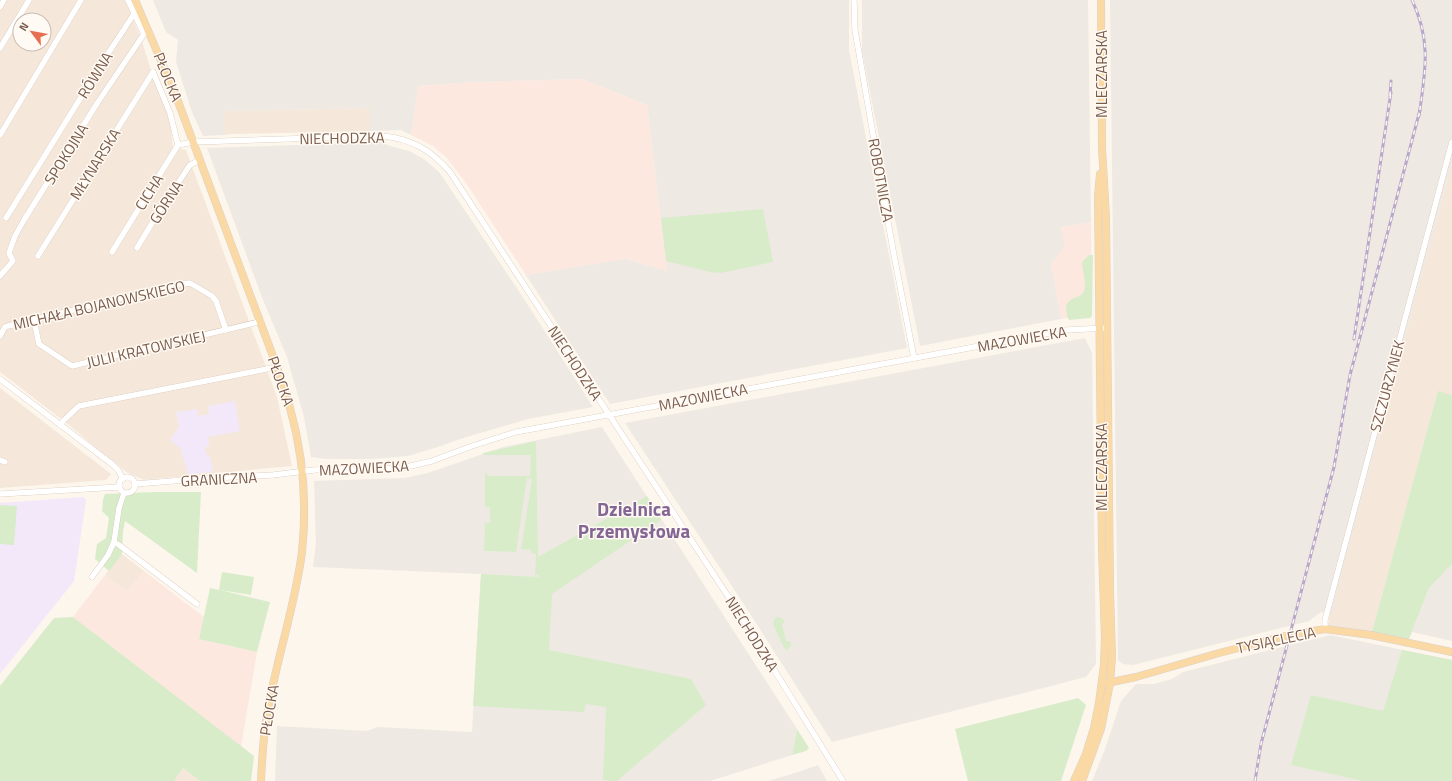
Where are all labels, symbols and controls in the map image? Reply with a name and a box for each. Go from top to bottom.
north arrow [12,12,52,52]
text: N [15,19,32,34]
street label: MLECZARSKA [1090,30,1113,118]
street label: RÓWNA [72,47,118,103]
street label: PŁOCKA [148,49,188,105]
street label: SPOKOJNA [38,119,94,189]
street label: MŁYNARSKA [64,124,126,204]
street label: NIECHODZKA [299,126,385,150]
street label: ROBOTNICZA [862,136,900,224]
street label: CICHA [129,169,169,215]
street label: GÓRNA [143,176,189,228]
street label: MICHAŁA BOJANOWSKIEGO [11,274,187,336]
street label: MAZOWIECKA [976,320,1068,358]
street label: NIECHODZKA [542,321,608,405]
street label: JULII KRATOWSKIEJ [84,324,208,374]
street label: SZCZURZYNEK [1364,337,1410,435]
street label: PŁOCKA [262,353,300,409]
street label: MAZOWIECKA [657,377,749,417]
street label: MLECZARSKA [1090,423,1113,511]
street label: MAZOWIECKA [318,454,410,482]
street label: GRANICZNA [180,466,258,492]
district label: Dzielnica Przemysłowa [578,494,691,545]
street label: NIECHODZKA [720,592,784,676]
street label: TYSIĄCLECIA [1234,620,1318,660]
street label: PŁOCKA [253,683,285,737]

